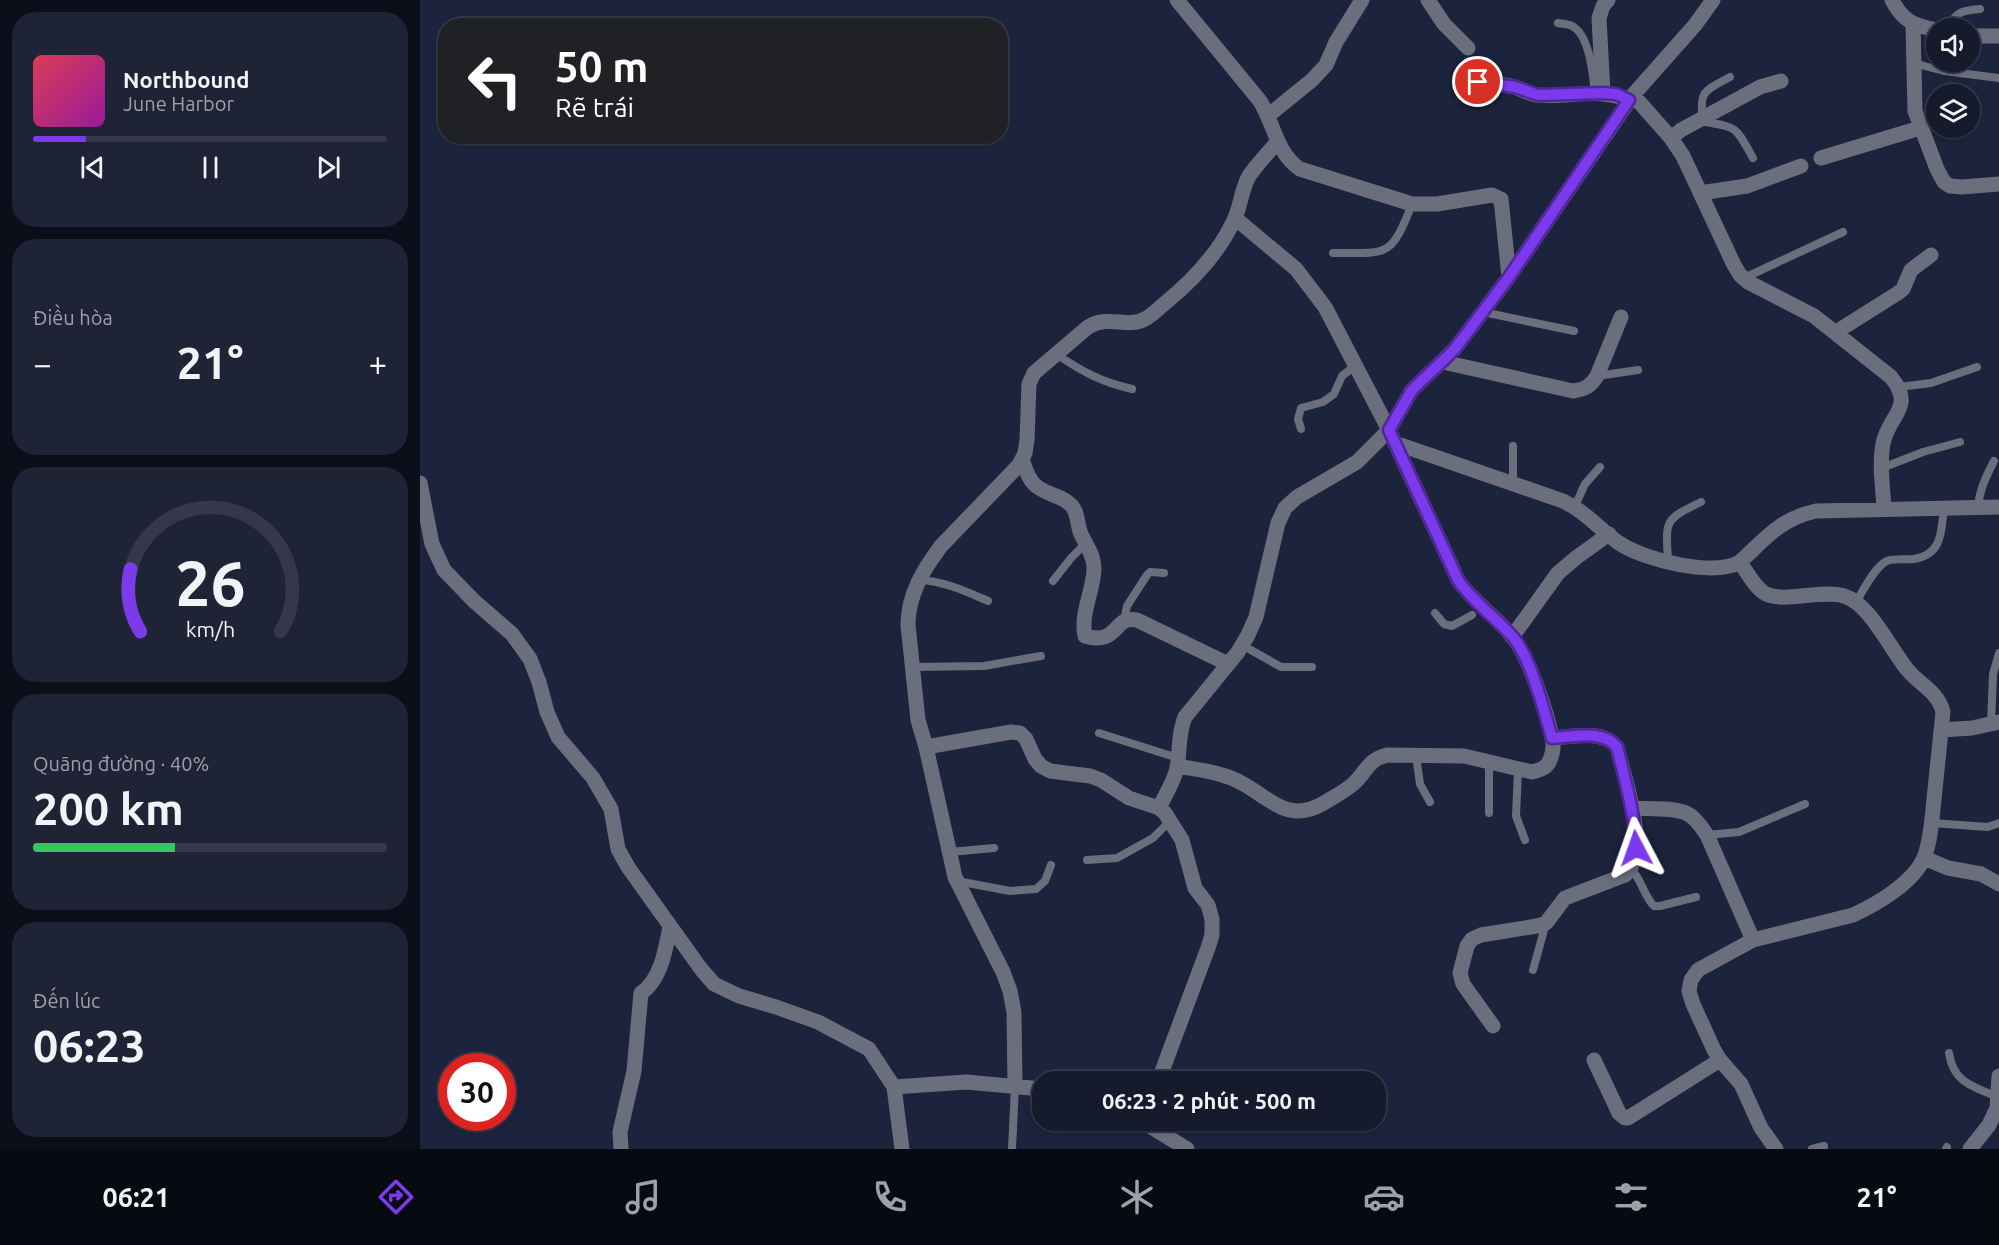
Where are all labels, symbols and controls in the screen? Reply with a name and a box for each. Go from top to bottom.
map controls [1926,18,1980,138]
button: sound [1926,18,1980,72]
icon: left [456,42,534,120]
text: 50 m [555,43,649,90]
pin [1452,56,1503,107]
icon: arrive [1461,65,1494,98]
text: Northbound [123,67,249,92]
button: layers [1926,84,1980,138]
text: June Harbor [123,92,234,115]
text: Rẽ trái [555,92,634,122]
icon: previous [76,151,109,184]
icon: pause [194,151,227,184]
icon: next [312,151,345,184]
text: Điều hòa [33,306,113,329]
text: 21° [177,337,243,388]
text: − [33,345,52,382]
text: + [368,345,387,382]
text: 26 [175,548,245,618]
text: km/h [185,617,235,641]
text: Quãng đường · 40% [33,752,209,775]
text: 200 km [33,783,184,834]
position arrow [1604,816,1668,880]
text: Đến lúc [33,989,100,1012]
text: 06:23 [33,1020,146,1071]
speed limit sign: 30 [438,1053,516,1131]
text: 06:23 · 2 phút · 500 m [1102,1088,1316,1113]
icon: directions [375,1176,417,1218]
icon: music [622,1176,664,1218]
icon: phone [869,1176,911,1218]
icon: climate [1116,1176,1158,1218]
icon: car [1363,1176,1405,1218]
icon: filters [1610,1176,1652,1218]
text: 06:21 [102,1182,170,1212]
text: 21° [1856,1182,1896,1212]

